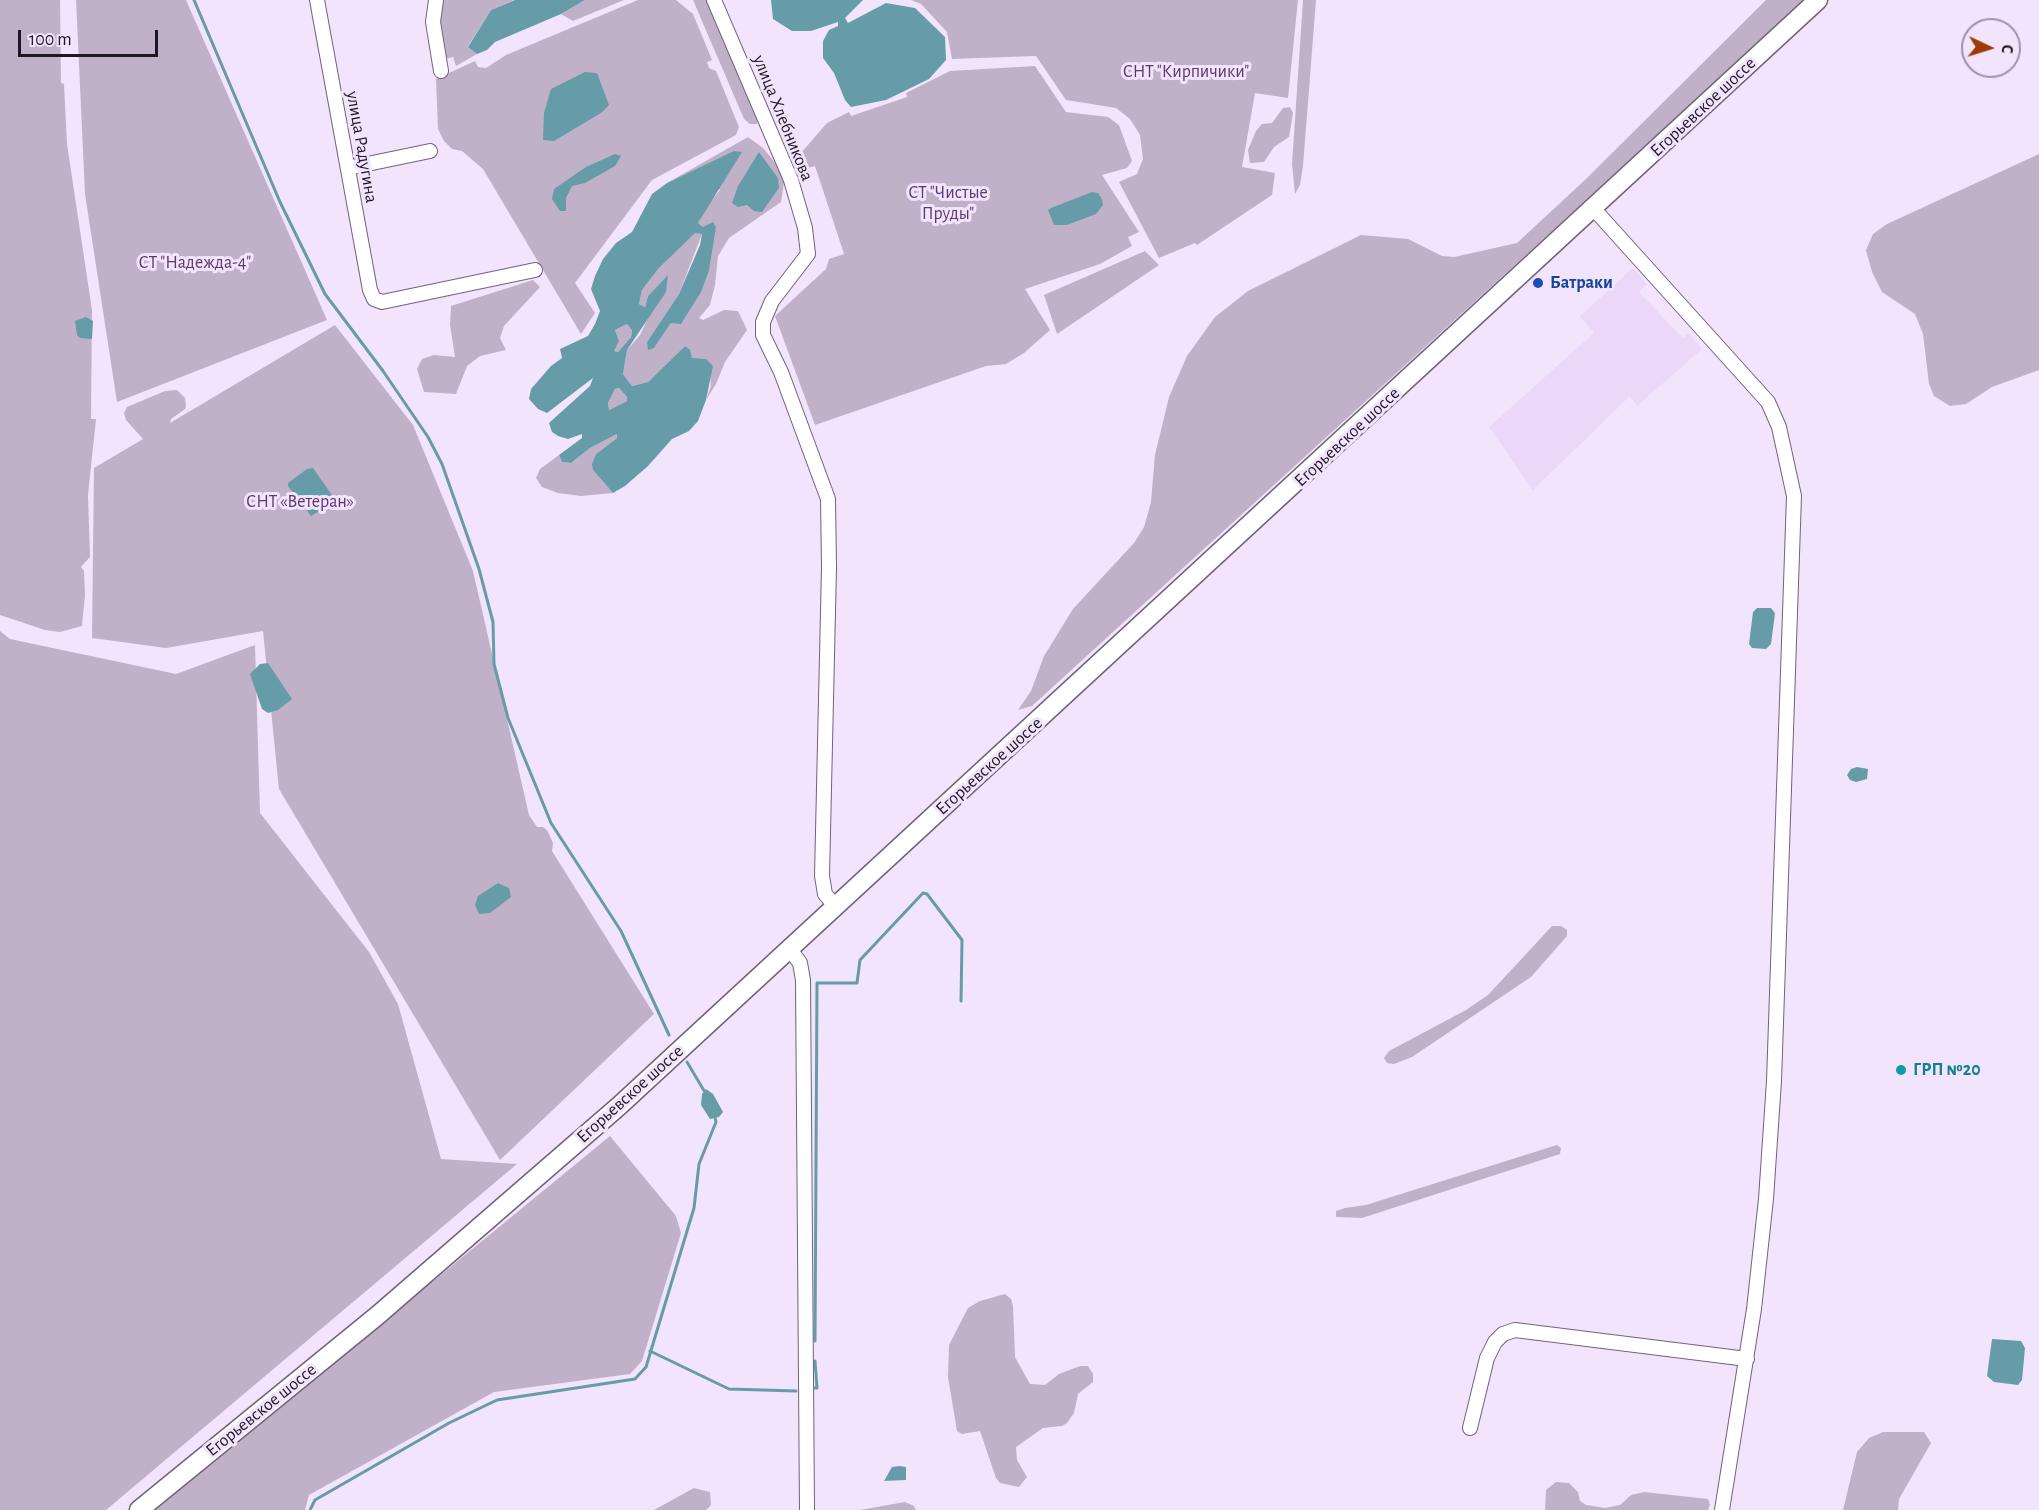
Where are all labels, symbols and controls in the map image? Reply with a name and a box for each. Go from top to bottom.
scale bar [21,18,160,56]
north arrow [1961,18,2021,78]
text: 100 m [29,31,72,49]
text: С [1999,44,2015,54]
street label: улица Хлебникова [748,52,818,184]
street label: Егорьевское шоссе [1646,53,1760,161]
park label: СНТ "Кирпичики" [1123,61,1249,83]
street label: улица Радугина [342,89,382,205]
park label: СТ "Чистые Пруды" [908,182,988,224]
park label: СТ "Надежда-4" [139,252,251,274]
place label: Батраки [1550,272,1613,294]
marker: Батраки [1531,276,1545,290]
street label: Егорьевское шоссе [1290,383,1404,491]
park label: СНТ «Ветеран» [246,491,354,513]
street label: Егорьевское шоссе [931,712,1047,820]
street label: Егорьевское шоссе [572,1040,688,1148]
place label: ГРП №20 [1913,1059,1981,1081]
marker: ГРП №20 [1894,1063,1908,1077]
street label: Егорьевское шоссе [201,1359,321,1461]

